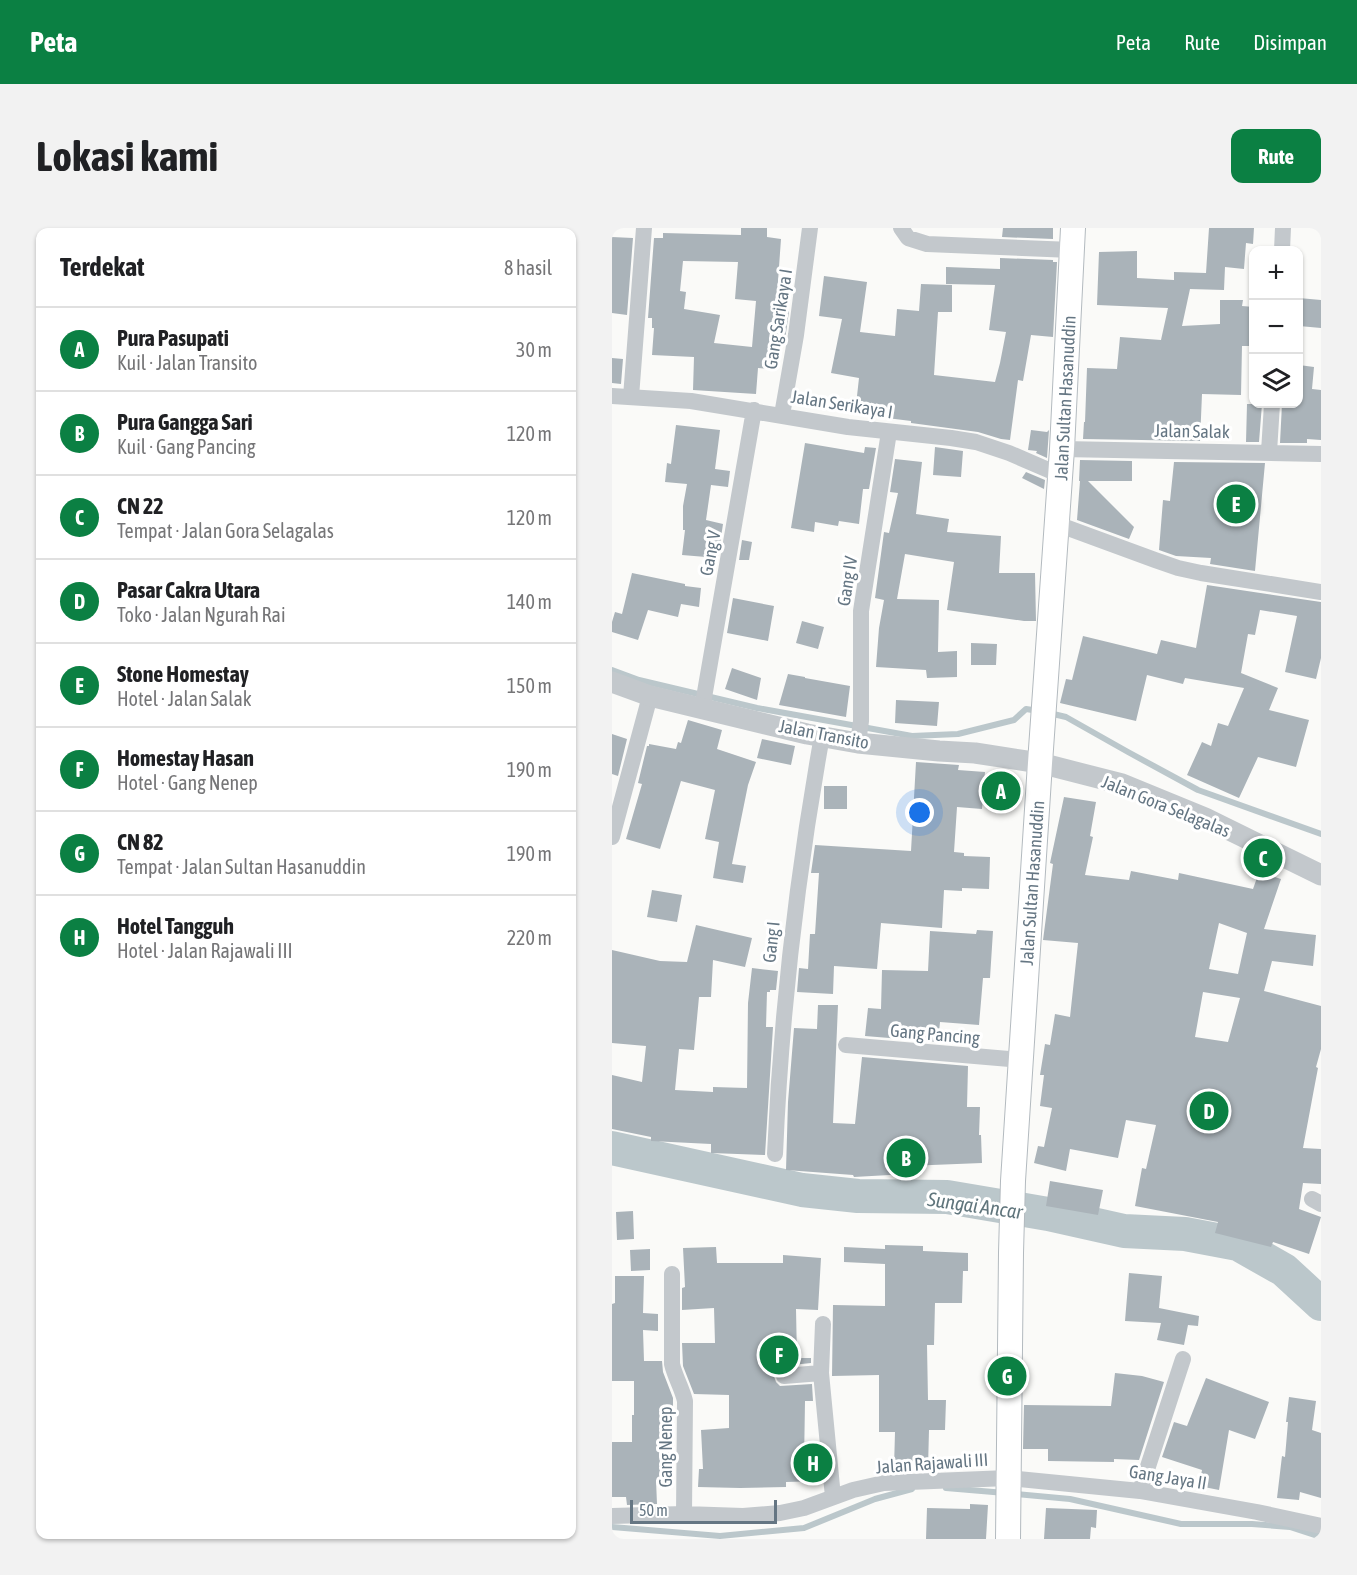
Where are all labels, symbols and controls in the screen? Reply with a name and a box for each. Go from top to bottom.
text: Peta [30,26,77,58]
text: Peta [1116,30,1151,54]
text: Rute [1184,30,1220,54]
text: Disimpan [1253,30,1327,54]
button: Rute [1231,129,1321,183]
text: Lokasi kami [36,132,218,180]
map controls [1249,246,1303,408]
button: + [1249,246,1303,300]
text: Terdekat [60,252,144,282]
text: 8 hasil [504,256,552,279]
street label: Gang Sarikaya I [760,267,796,371]
button: − [1249,300,1303,354]
street label: Jalan Sultan Hasanuddin [1050,315,1080,481]
text: Pura Pasupati [117,325,229,351]
text: A [75,338,84,361]
text: 30 m [516,338,552,361]
text: Kuil · Jalan Transito [117,351,257,374]
button: layers [1249,354,1303,408]
street label: Jalan Serikaya I [790,386,894,422]
text: Pura Gangga Sari [117,409,253,435]
street label: Jalan Salak [1154,420,1230,442]
text: B [75,422,84,445]
text: 120 m [507,422,552,445]
text: Kuil · Gang Pancing [117,435,256,458]
pin: E [1216,482,1256,526]
text: CN 22 [117,493,164,519]
text: C [75,506,84,529]
text: 120 m [507,506,552,529]
text: Tempat · Jalan Gora Selagalas [117,519,334,542]
street label: Gang V [695,528,725,577]
street label: Gang IV [833,554,861,607]
text: Pasar Cakra Utara [117,577,260,603]
text: D [74,590,85,613]
text: 140 m [507,590,552,613]
text: Toko · Jalan Ngurah Rai [117,603,285,626]
text: Stone Homestay [117,661,249,687]
text: E [75,674,84,697]
text: 150 m [507,674,552,697]
text: Hotel · Jalan Salak [117,687,252,710]
street label: Jalan Transito [777,715,871,753]
text: Homestay Hasan [117,745,254,771]
text: F [75,758,84,781]
text: 190 m [507,758,552,781]
pin: A [982,768,1020,814]
text: Hotel · Gang Nenep [117,771,258,794]
street label: Jalan Gora Selagalas [1099,771,1233,841]
your location [905,798,934,827]
street label: Jalan Sultan Hasanuddin [1016,800,1048,966]
text: CN 82 [117,829,164,855]
pin: C [1244,836,1282,880]
text: G [74,842,85,865]
text: 190 m [507,842,552,865]
text: Tempat · Jalan Sultan Hasanuddin [117,855,366,878]
text: Hotel Tangguh [117,913,234,939]
street label: Gang I [758,920,784,964]
text: H [74,926,85,949]
text: 220 m [507,926,552,949]
text: Hotel · Jalan Rajawali III [117,939,293,962]
street label: Gang Pancing [889,1020,981,1048]
pin: D [1190,1088,1228,1134]
pin: B [886,1136,926,1180]
water label: Sungai Ancar [925,1187,1025,1223]
pin: F [760,1332,798,1378]
pin: G [988,1354,1026,1398]
street label: Gang Nenep [655,1406,676,1488]
pin: H [794,1440,832,1486]
street label: Jalan Rajawali III [875,1449,989,1477]
street label: Gang Jaya II [1128,1461,1208,1493]
scale bar [630,1497,777,1524]
text: 50 m [639,1501,668,1519]

